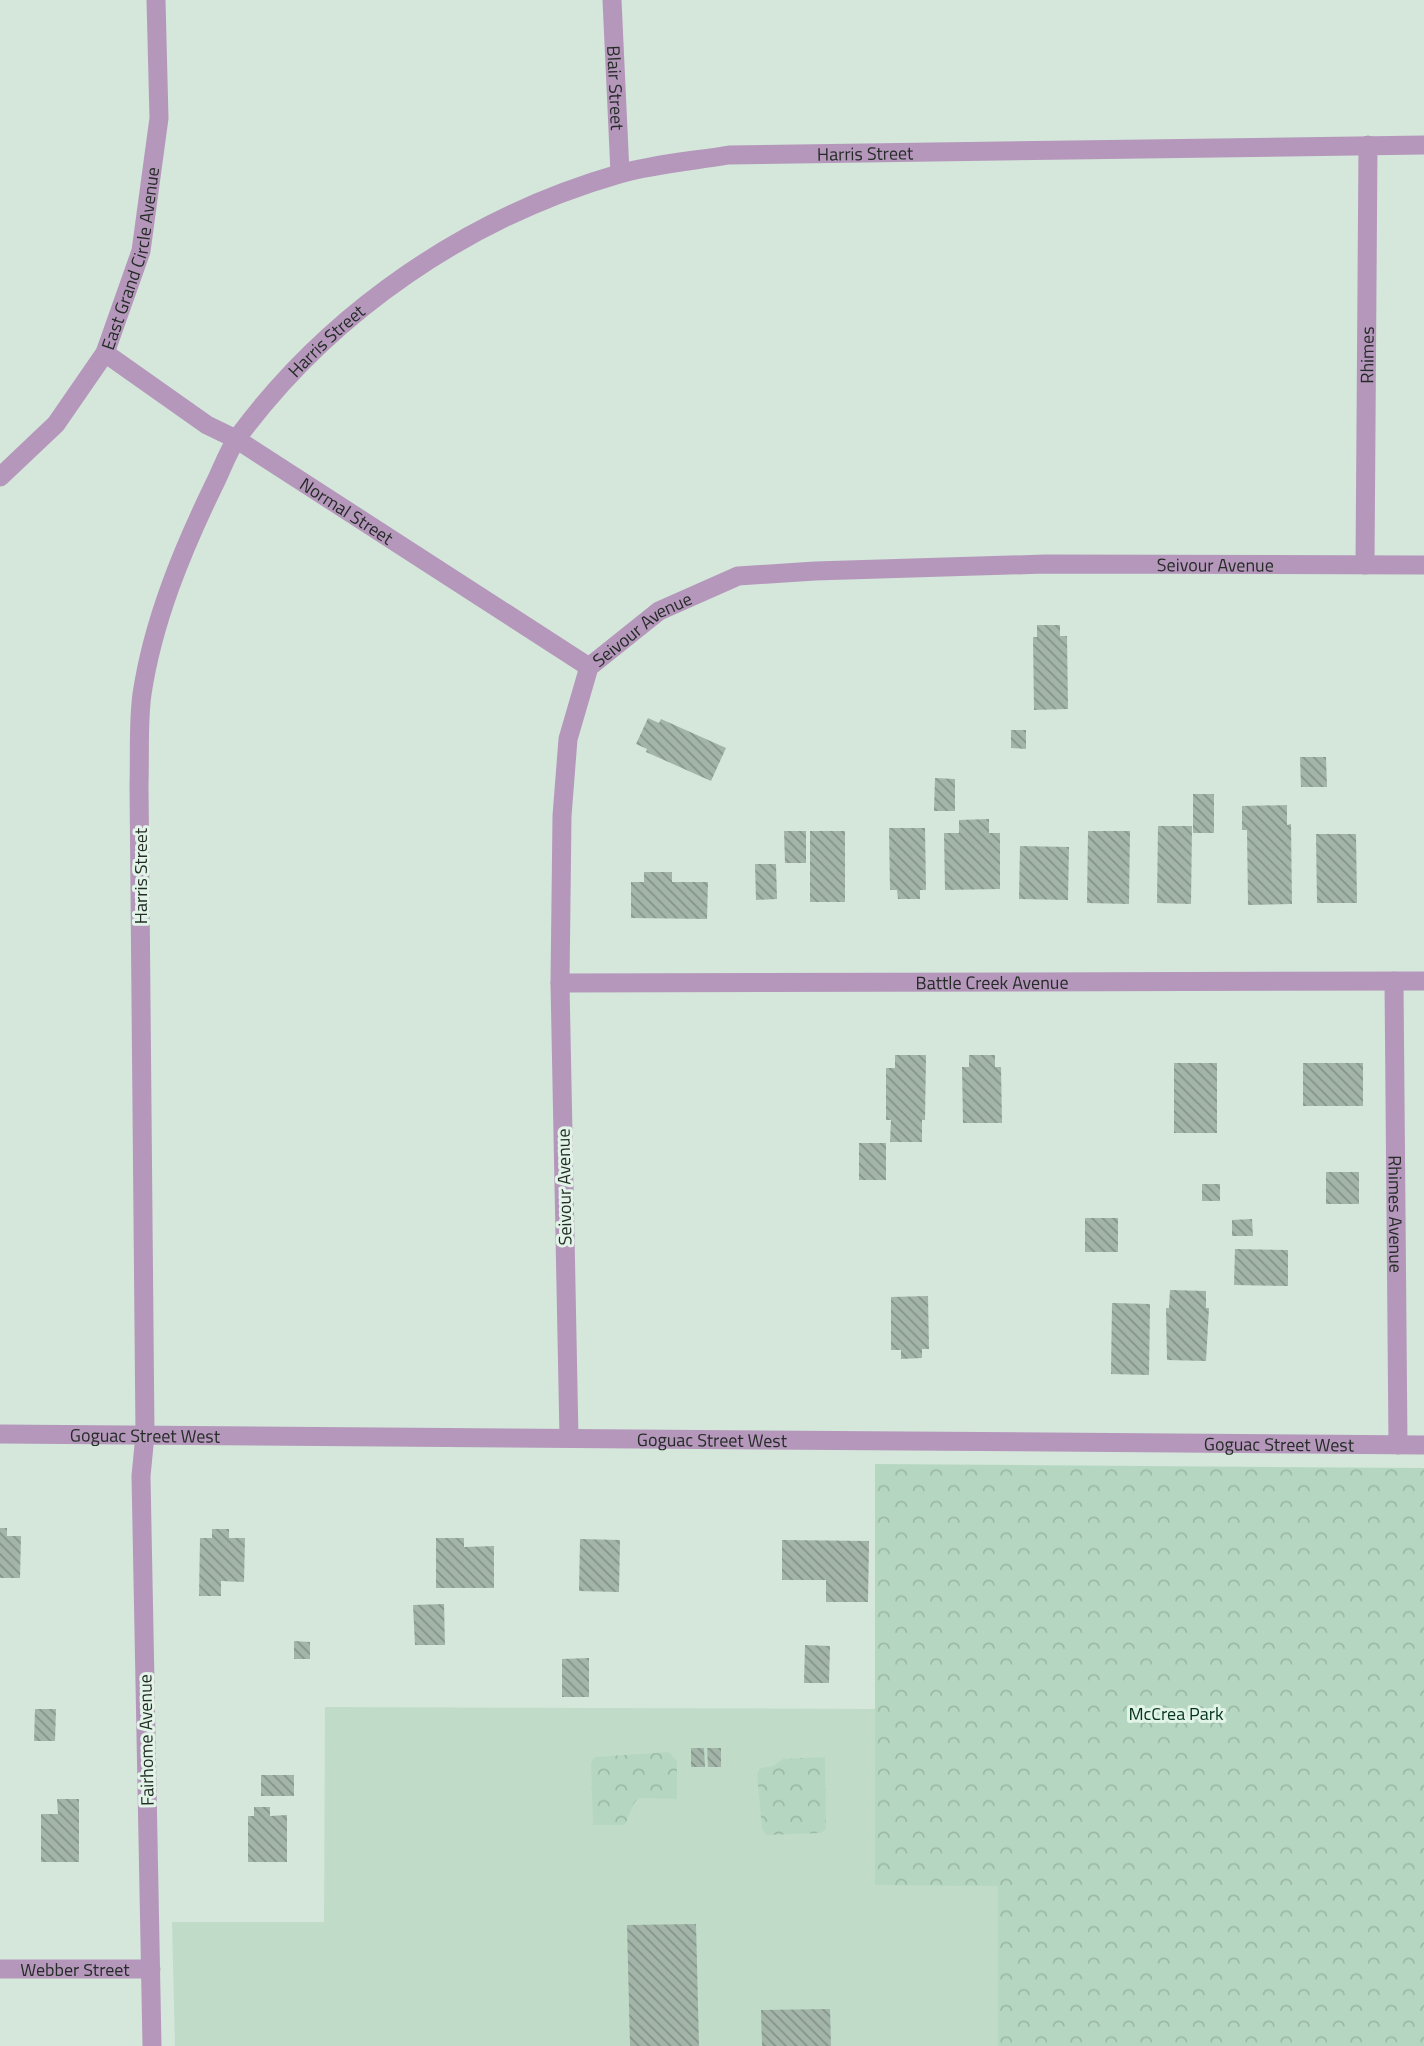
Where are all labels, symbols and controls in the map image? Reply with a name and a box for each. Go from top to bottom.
street label: Blair Street [601,45,632,132]
street label: Harris Street [817,139,914,167]
street label: East Grand Circle Avenue [94,165,166,353]
street label: Harris Street [281,297,371,383]
street label: Rhimes [1353,326,1380,384]
street label: Normal Street [295,470,399,551]
street label: Seivour Avenue [1157,551,1274,578]
street label: Seivour Avenue [586,585,696,673]
street label: Harris Street [127,827,154,924]
street label: Battle Creek Avenue [916,968,1068,996]
street label: Seivour Avenue [549,1128,579,1246]
street label: Rhimes Avenue [1382,1155,1410,1273]
street label: Goguac Street West [70,1421,221,1449]
street label: Goguac Street West [637,1425,788,1454]
street label: Goguac Street West [1204,1430,1355,1458]
street label: Fairhome Avenue [131,1674,161,1806]
park label: McCrea Park [1128,1700,1224,1727]
street label: Webber Street [20,1956,130,1983]

